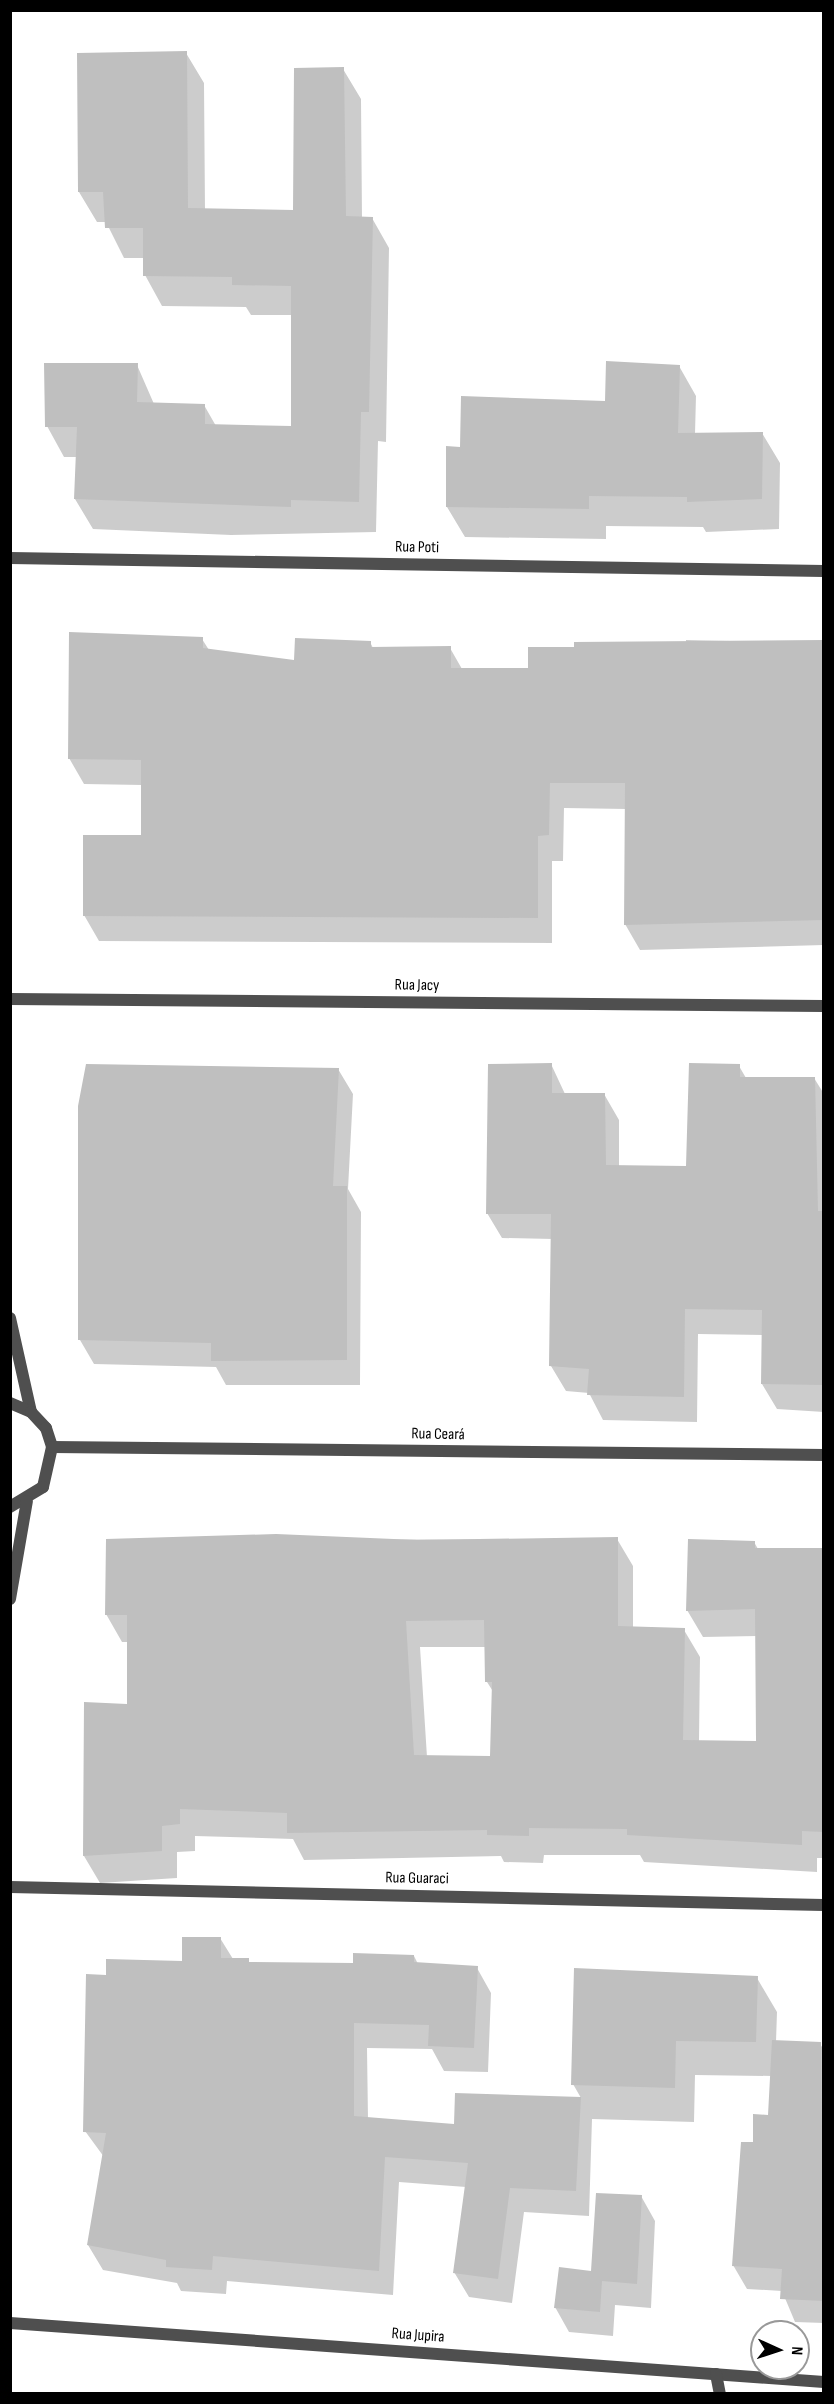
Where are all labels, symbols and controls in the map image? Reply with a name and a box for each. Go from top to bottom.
street label: Rua Poti [395,538,439,558]
street label: Rua Jacy [394,976,440,996]
street label: Rua Ceará [411,1425,465,1445]
street label: Rua Guaraci [385,1869,449,1889]
north arrow [750,2320,810,2380]
street label: Rua Jupira [391,2325,445,2347]
text: N [787,2346,806,2356]

